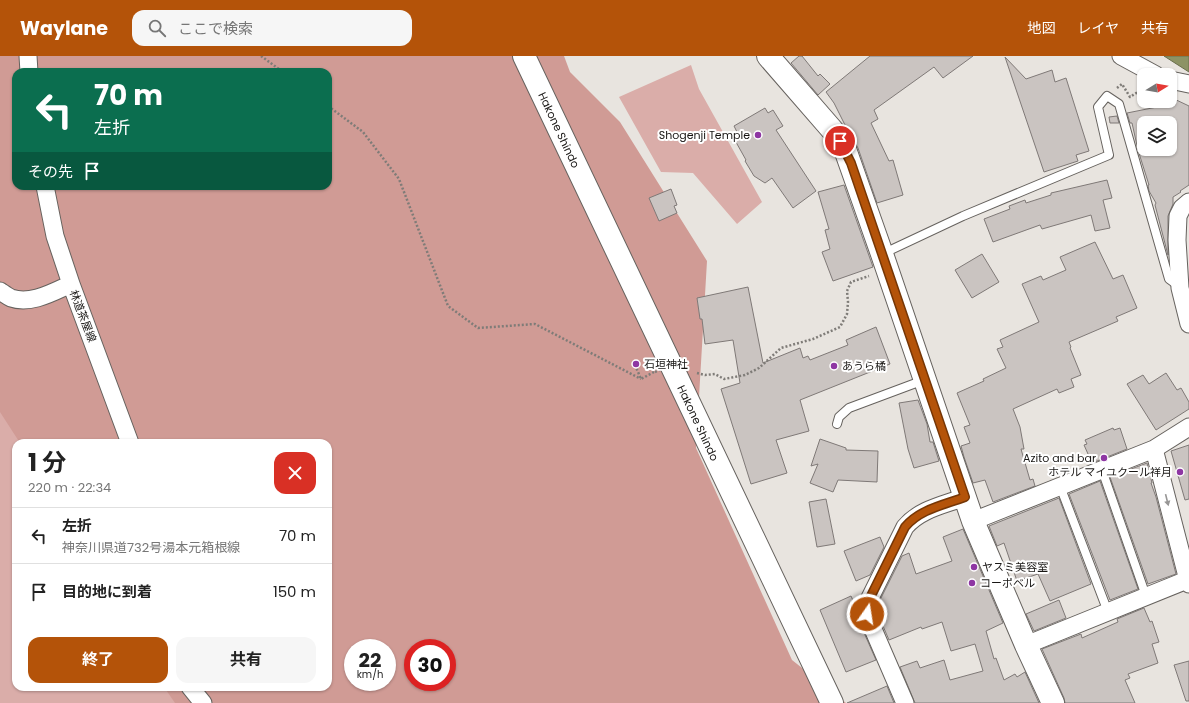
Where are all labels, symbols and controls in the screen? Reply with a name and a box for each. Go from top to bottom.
search box [132,10,412,46]
text: Waylane [20,15,108,42]
icon: search [146,17,168,39]
text: ここで検索 [178,18,253,39]
text: 地図 [1027,18,1055,38]
text: レイヤ [1077,18,1119,38]
text: 共有 [1141,18,1169,38]
north arrow [1137,68,1177,108]
map controls [1137,68,1177,156]
text: 70 m [94,76,163,115]
icon: left [28,84,80,136]
street label: Hakone Shindo [534,89,584,171]
text: 左折 [94,115,130,140]
button: layers [1137,116,1177,156]
pin [823,124,857,158]
place label: Shogenji Temple [659,127,750,143]
marker: Shogenji Temple [753,130,763,140]
icon: arrive [829,130,851,152]
icon: arrive [81,160,103,182]
text: その先 [28,161,73,182]
street label: 林道茶屋線 [66,287,100,345]
place label: 石垣神社 [644,356,688,372]
place label: あうら橘 [842,358,886,374]
marker: 石垣神社 [631,359,641,369]
marker: あうら橘 [829,361,839,371]
street label: Hakone Shindo [673,382,723,464]
text: 1 分 [28,446,66,479]
place label: Azito and bar [1023,450,1096,466]
button: close [274,452,316,494]
marker: Azito and bar [1099,453,1109,463]
place label: ホテル マイユクール祥月 [1048,464,1172,480]
marker: ホテル マイユクール祥月 [1175,467,1185,477]
text: 220 m · 22:34 [28,478,111,497]
one-way arrow [1164,494,1170,506]
text: 左折 [62,515,92,536]
icon: left [28,525,50,547]
text: 70 m [279,525,316,546]
text: 神奈川県道732号湯本元箱根線 [62,538,240,557]
place label: ヤスミ美容室 [982,559,1048,575]
marker: ヤスミ美容室 [969,562,979,572]
place label: コーポベル [980,575,1035,591]
marker: コーポベル [967,578,977,588]
icon: arrive [28,581,50,603]
text: 目的地に到着 [62,581,152,602]
text: 150 m [273,581,316,602]
position arrow [846,593,888,635]
button: 終了 [28,637,168,683]
button: 共有 [176,637,316,683]
speed limit sign: 30 [404,639,456,691]
text: 22 [359,646,381,674]
text: km/h [357,667,383,682]

